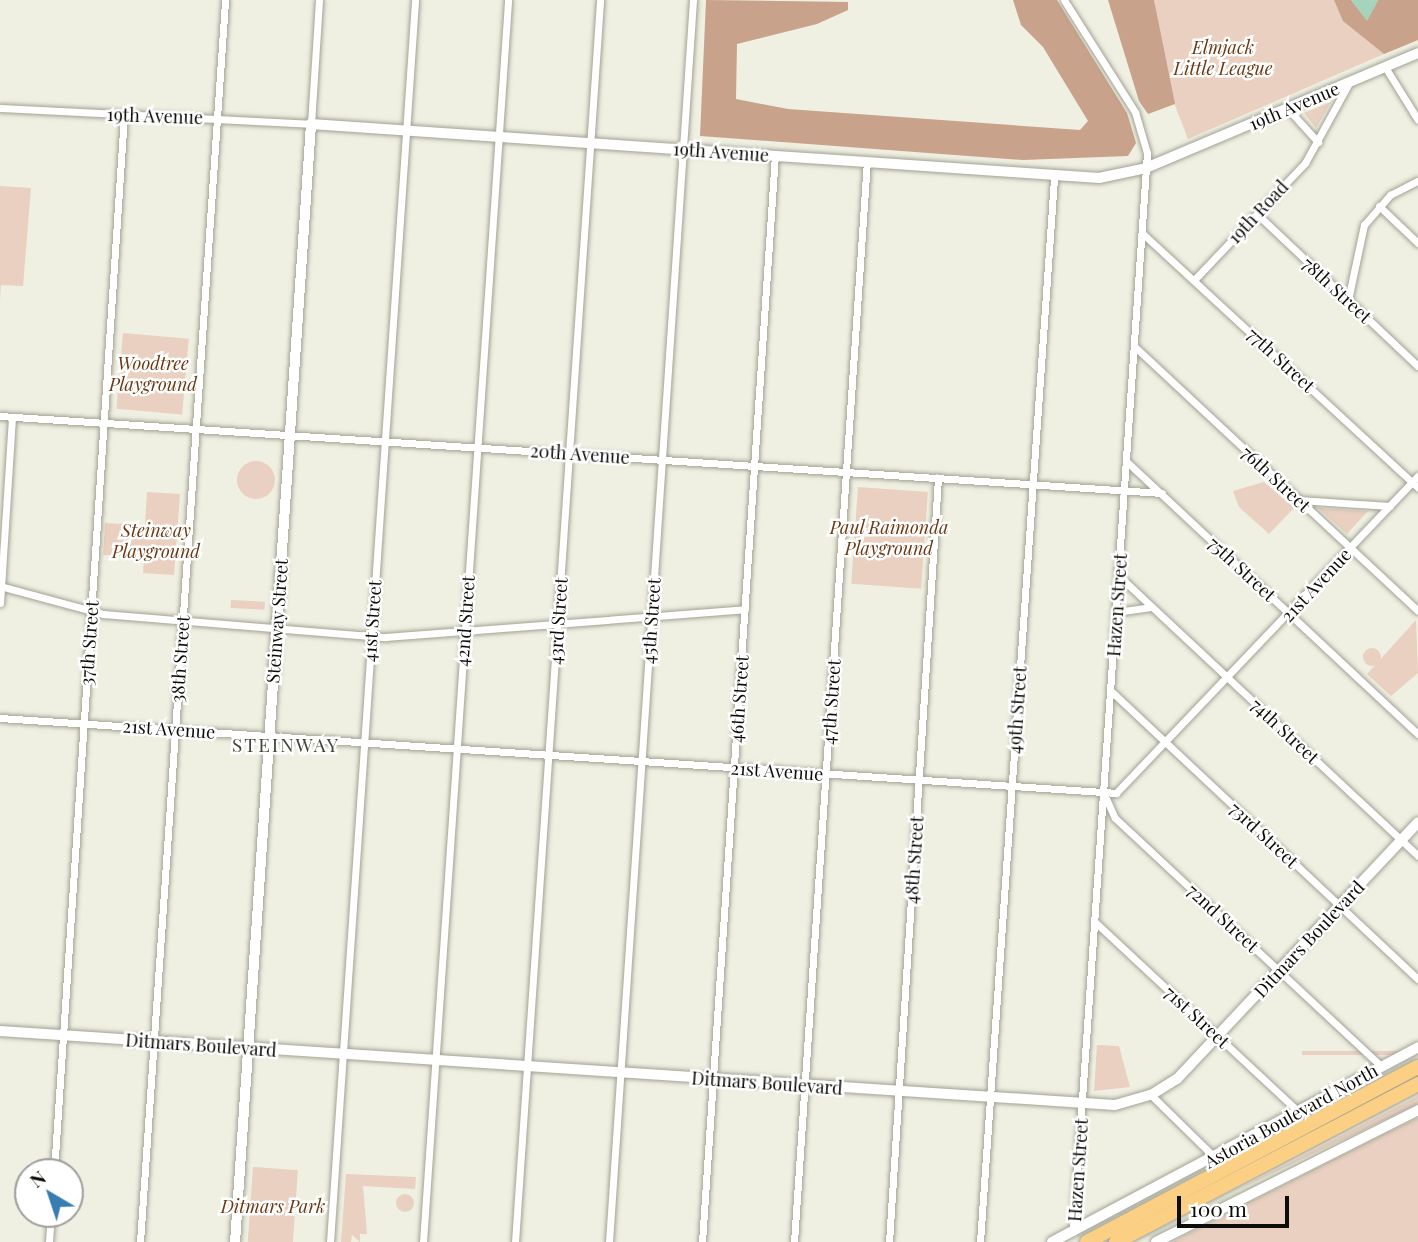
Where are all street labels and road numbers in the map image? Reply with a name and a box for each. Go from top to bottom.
street label: 19th Avenue [1245,77,1343,135]
street label: 19th Avenue [106,104,204,128]
street label: 19th Avenue [672,138,770,166]
street label: 19th Road [1223,176,1293,248]
street label: 78th Street [1298,253,1376,327]
street label: 77th Street [1243,323,1319,397]
street label: 20th Avenue [529,440,631,468]
street label: 76th Street [1237,442,1315,516]
street label: 75th Street [1204,532,1280,606]
street label: 21st Avenue [1276,543,1356,627]
street label: Hazen Street [1103,553,1131,657]
street label: Steinway Street [262,558,292,684]
street label: 42nd Street [451,575,479,667]
street label: 43rd Street [544,577,572,665]
street label: 45th Street [637,577,665,665]
street label: 41st Street [358,579,386,663]
street label: 37th Street [75,600,103,686]
street label: 38th Street [166,615,194,703]
street label: 46th Street [725,654,753,744]
street label: 47th Street [817,658,845,746]
street label: 49th Street [1003,665,1031,755]
street label: 74th Street [1246,694,1324,768]
street label: 21st Avenue [122,715,216,743]
street label: 21st Avenue [730,757,824,785]
street label: 73rd Street [1225,798,1303,872]
street label: 48th Street [900,815,928,905]
street label: Ditmars Boulevard [1249,876,1369,1002]
street label: 72nd Street [1183,879,1263,957]
street label: 71st Street [1160,981,1234,1053]
street label: Ditmars Boulevard [125,1029,277,1061]
street label: Astoria Boulevard North [1200,1059,1382,1173]
street label: Ditmars Boulevard [691,1067,843,1099]
street label: Hazen Street [1064,1118,1092,1222]

